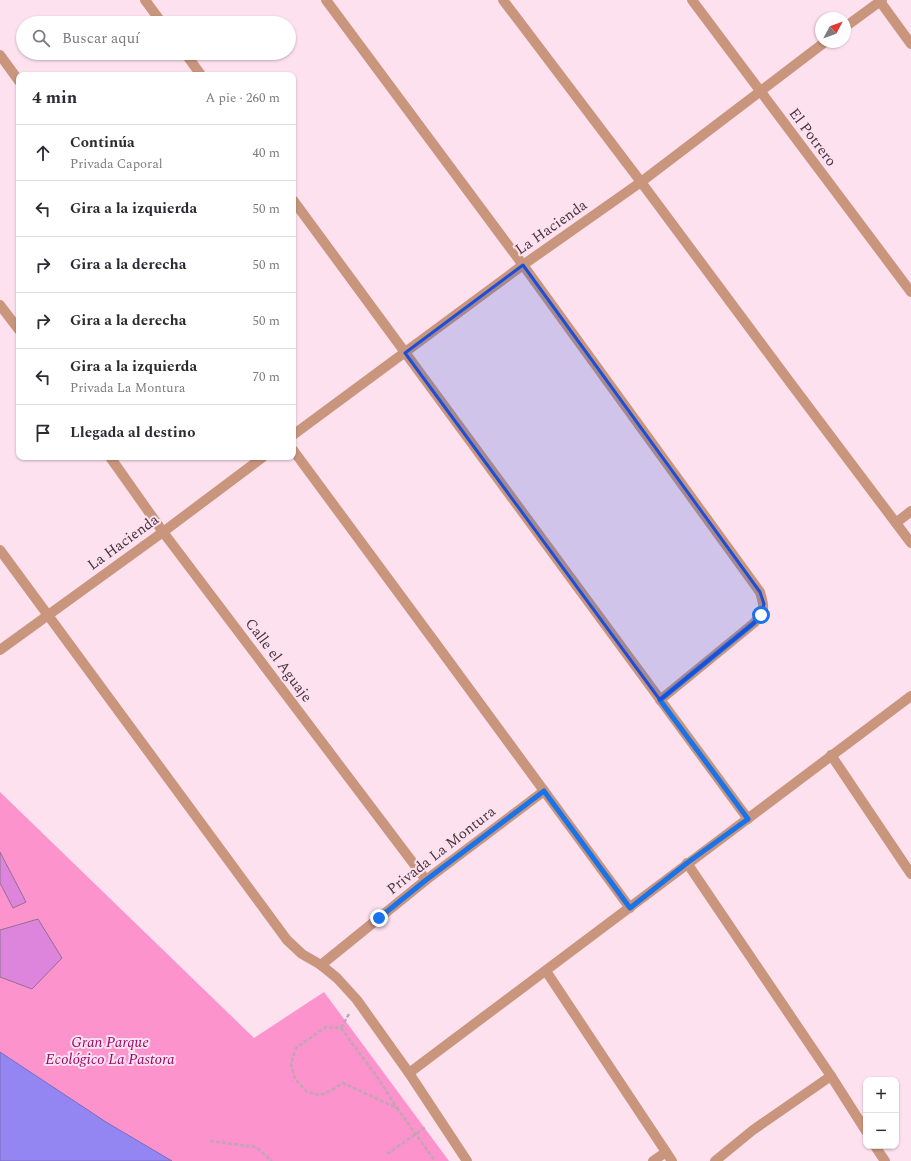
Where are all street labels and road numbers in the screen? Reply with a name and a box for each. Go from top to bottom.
street label: El Potrero [783,103,842,171]
street label: La Hacienda [510,194,593,261]
street label: La Hacienda [83,508,164,576]
street label: Calle el Aguaje [239,613,318,707]
street label: Privada La Montura [382,800,501,900]

